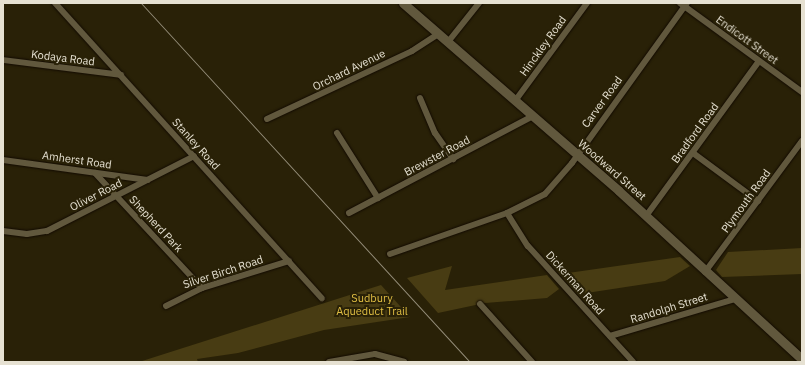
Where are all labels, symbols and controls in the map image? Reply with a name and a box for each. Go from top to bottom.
street label: Endicott Street [713,13,781,67]
street label: Hinckley Road [517,14,569,78]
street label: Orchard Avenue [311,47,387,93]
street label: Kodaya Road [30,48,96,68]
street label: Carver Road [579,74,625,130]
street label: Bradford Road [669,100,721,166]
street label: Stanley Road [169,116,223,172]
street label: Brewster Road [402,133,472,179]
street label: Woodward Street [575,137,649,203]
street label: Amherst Road [41,149,113,171]
street label: Plymouth Road [719,167,773,235]
street label: Oliver Road [68,176,124,214]
street label: Shepherd Park [126,193,186,255]
street label: Dickerman Road [543,249,607,317]
street label: Silver Birch Road [181,253,265,291]
street label: Randolph Street [629,290,709,326]
park label: Sudbury Aqueduct Trail [336,292,408,318]

